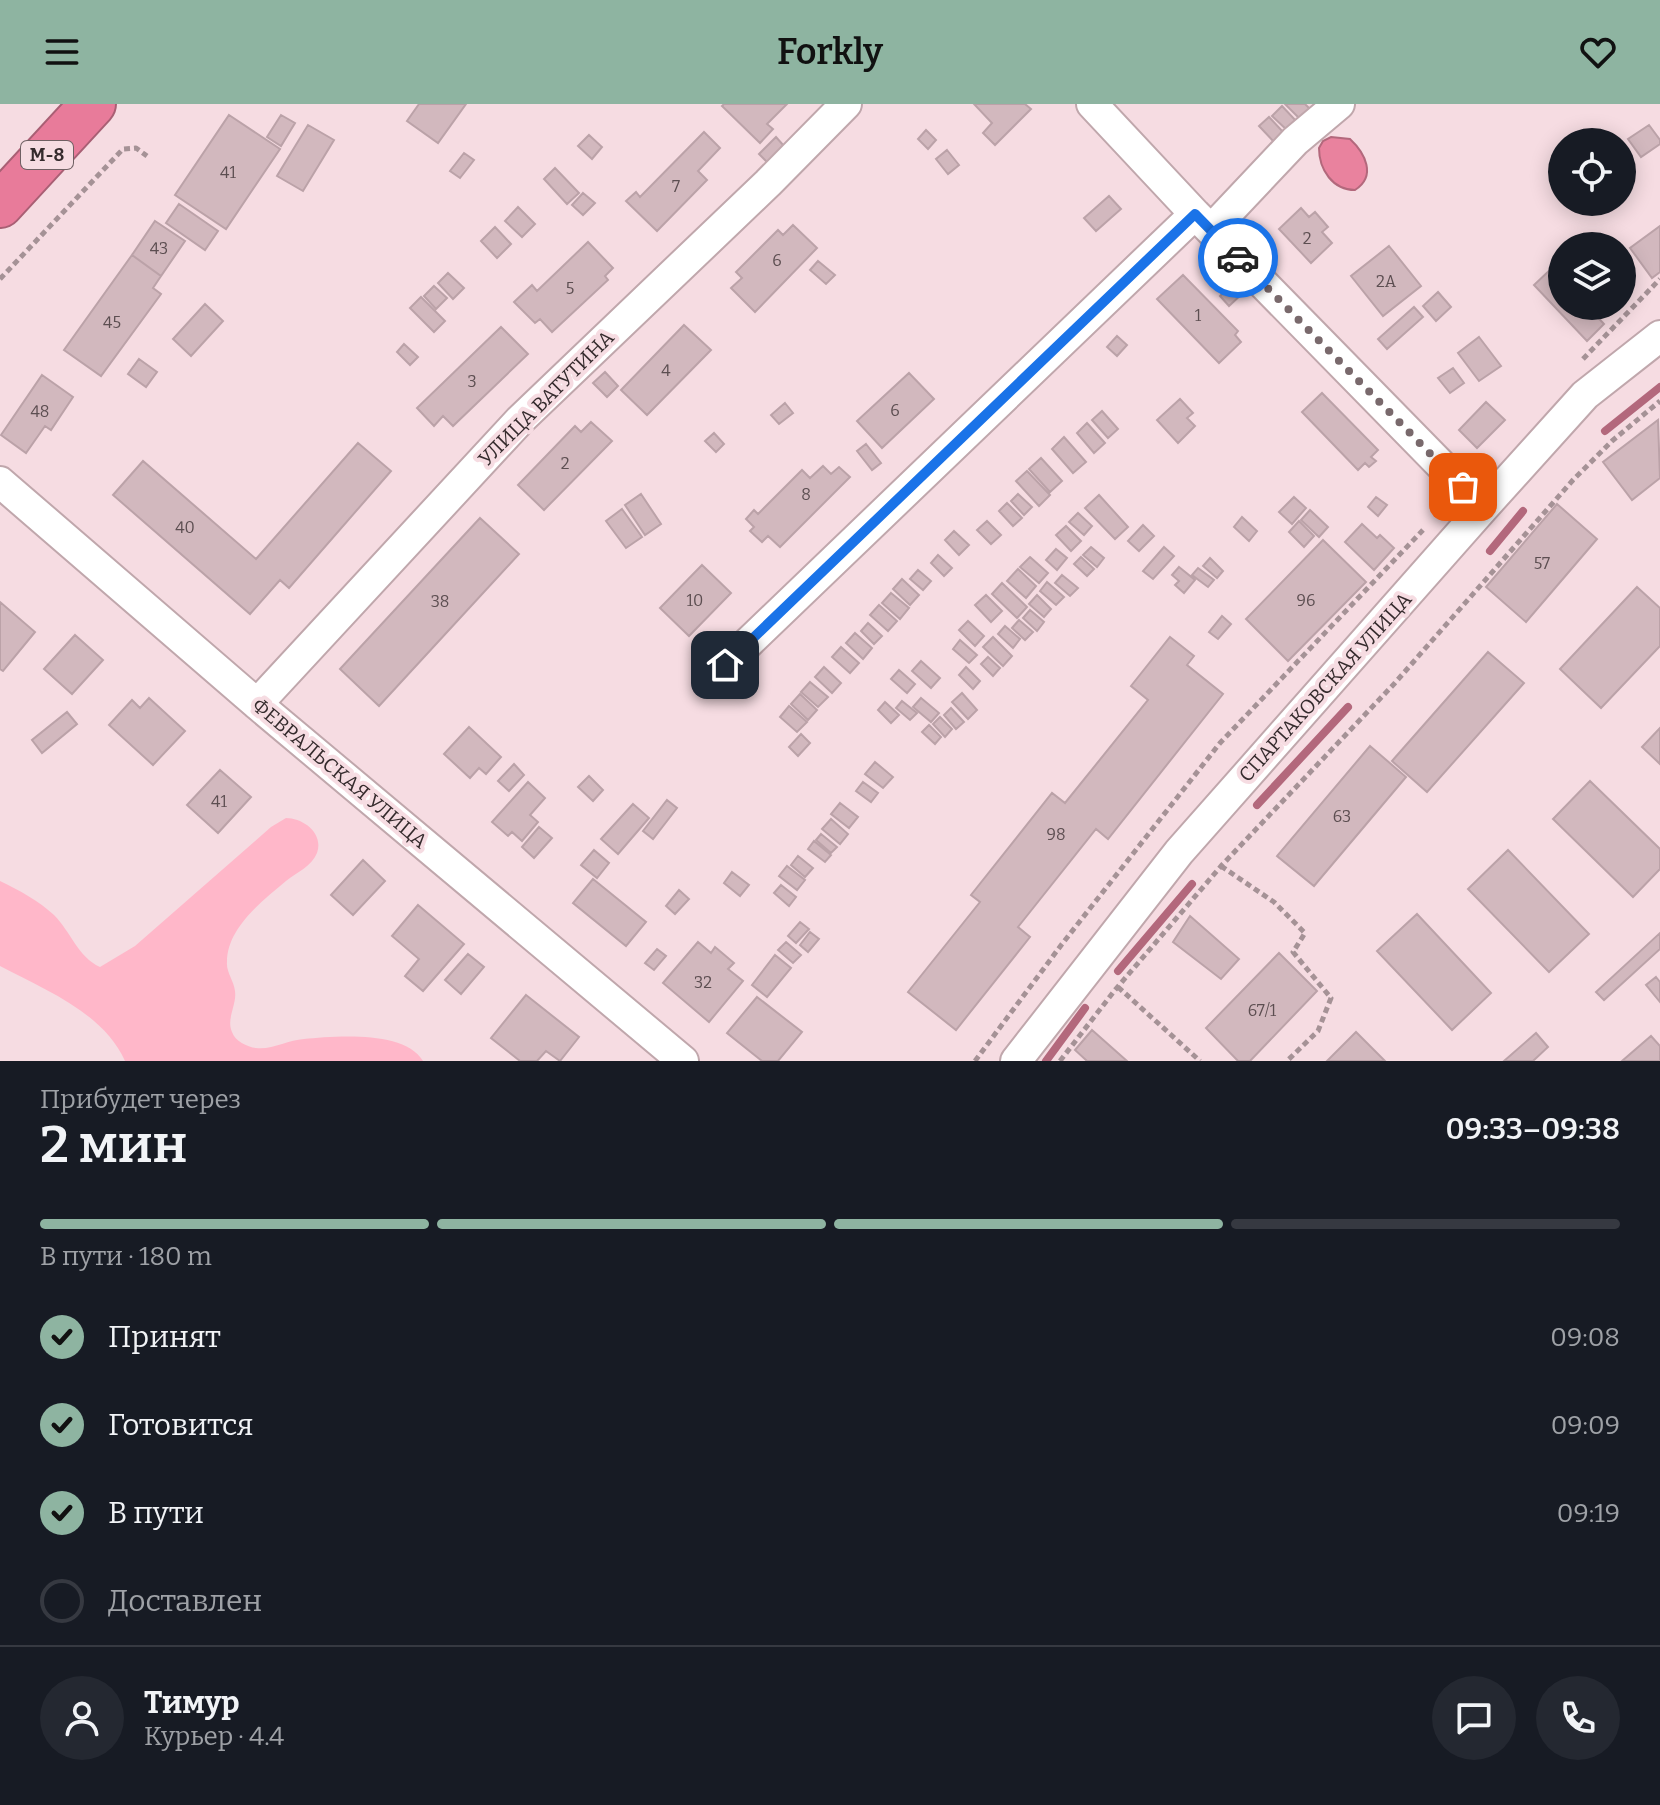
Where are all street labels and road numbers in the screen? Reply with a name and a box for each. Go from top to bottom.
road number: М-8 [21,141,73,169]
street label: УЛИЦА ВАТУТИНА [473,325,619,471]
street label: СПАРТАКОВСКАЯ УЛИЦА [1234,587,1417,787]
street label: ФЕВРАЛЬСКАЯ УЛИЦА [248,693,433,854]

